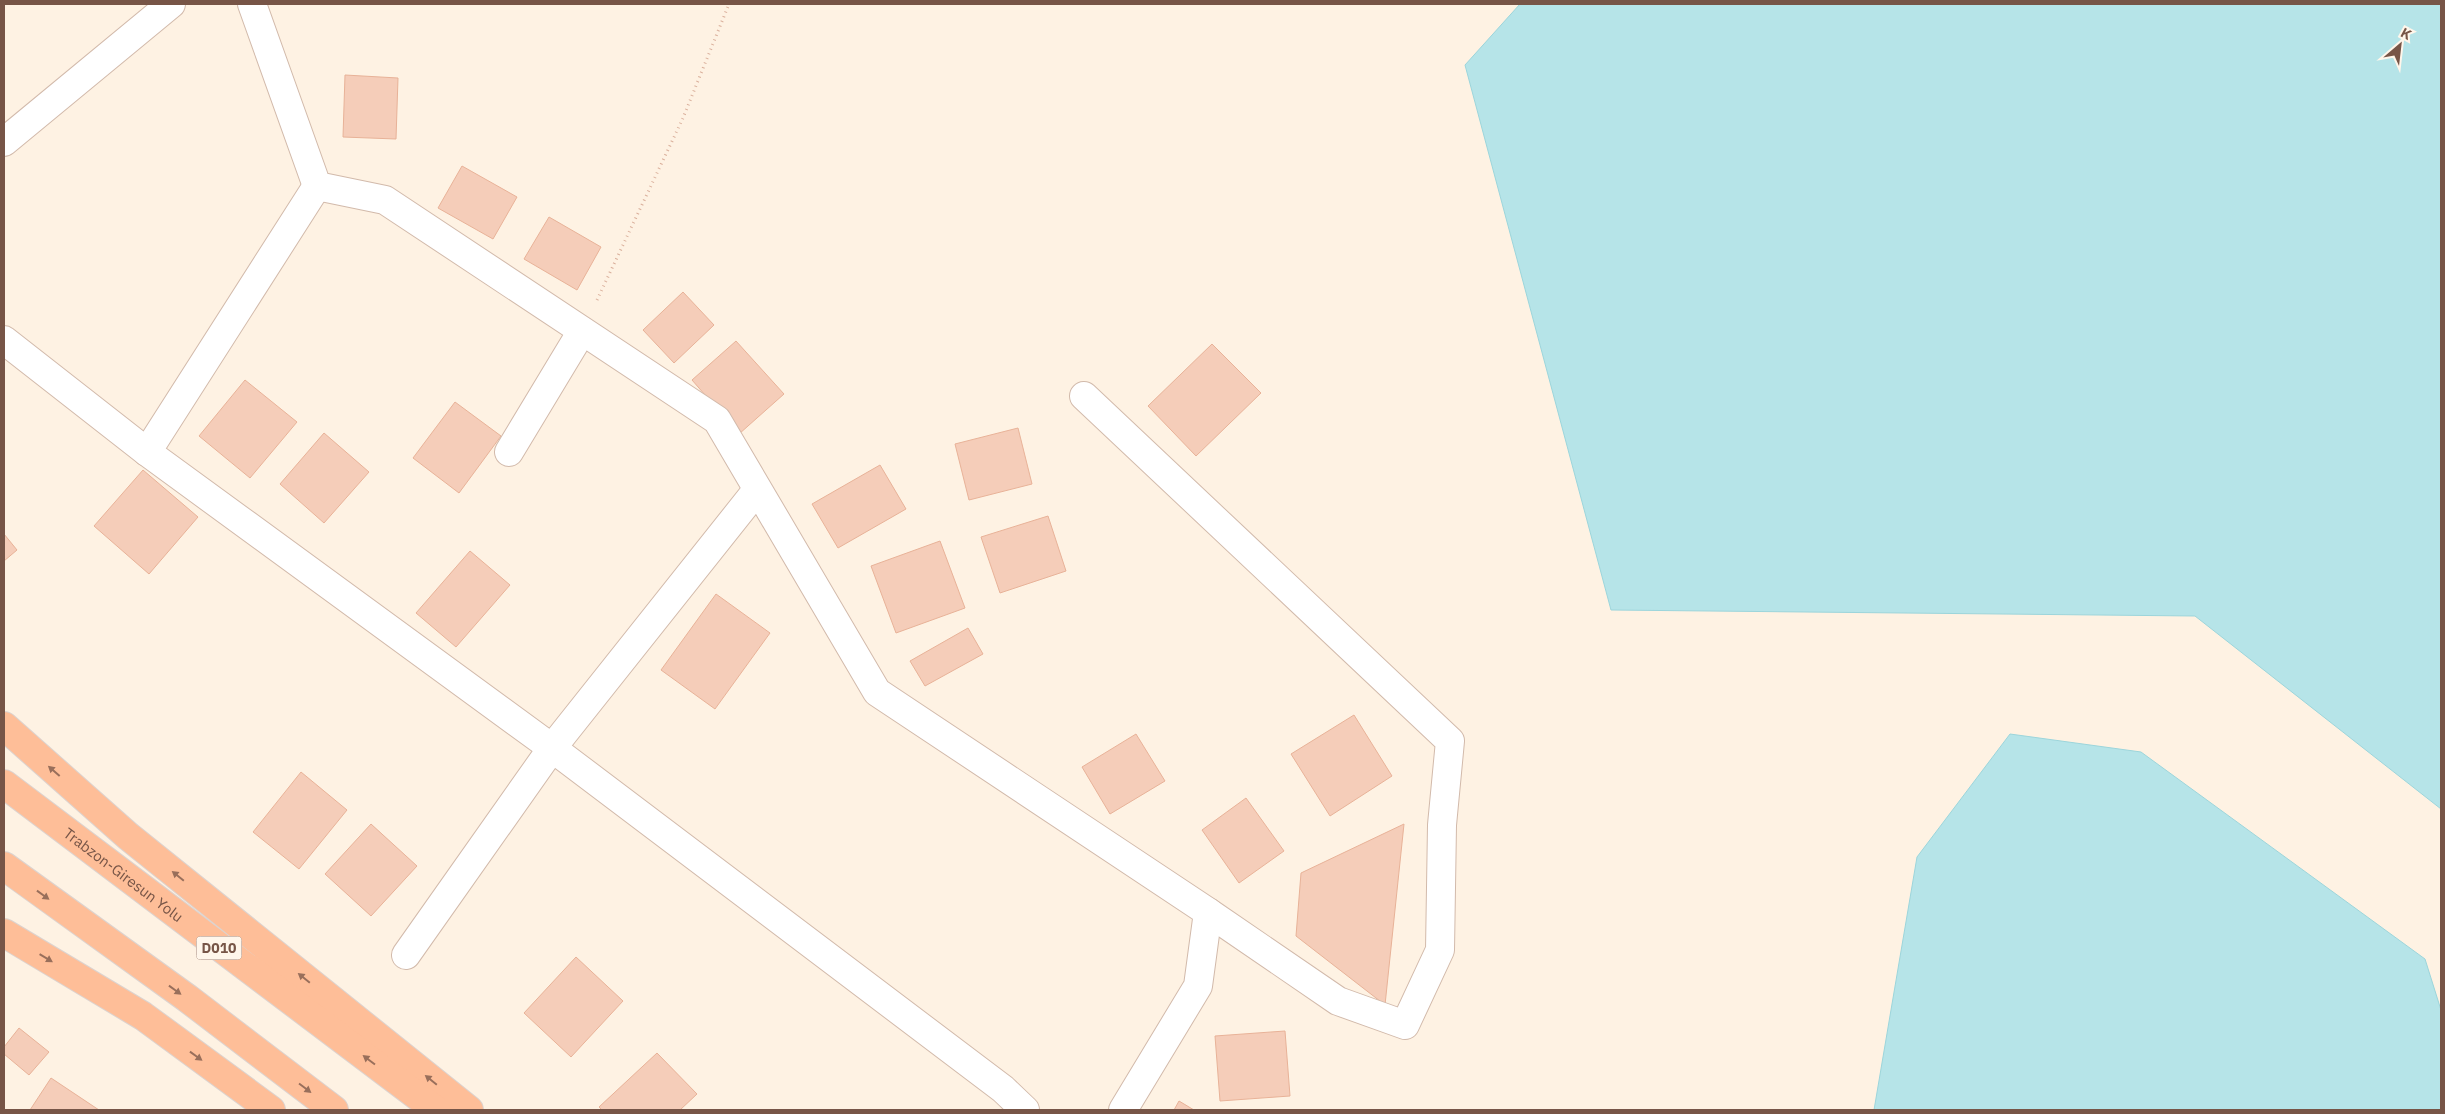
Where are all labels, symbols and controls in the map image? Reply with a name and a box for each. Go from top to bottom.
north arrow [2375,20,2425,70]
text: K [2398,23,2415,44]
one-way arrow [48,765,61,776]
street label: Trabzon-Giresun Yolu [60,823,187,926]
one-way arrow [172,870,185,881]
one-way arrow [36,890,50,900]
road number: D010 [196,936,242,960]
one-way arrow [39,953,52,962]
one-way arrow [298,972,311,983]
one-way arrow [168,985,182,995]
one-way arrow [189,1051,203,1061]
one-way arrow [363,1055,376,1066]
one-way arrow [425,1074,438,1085]
one-way arrow [298,1083,312,1093]

